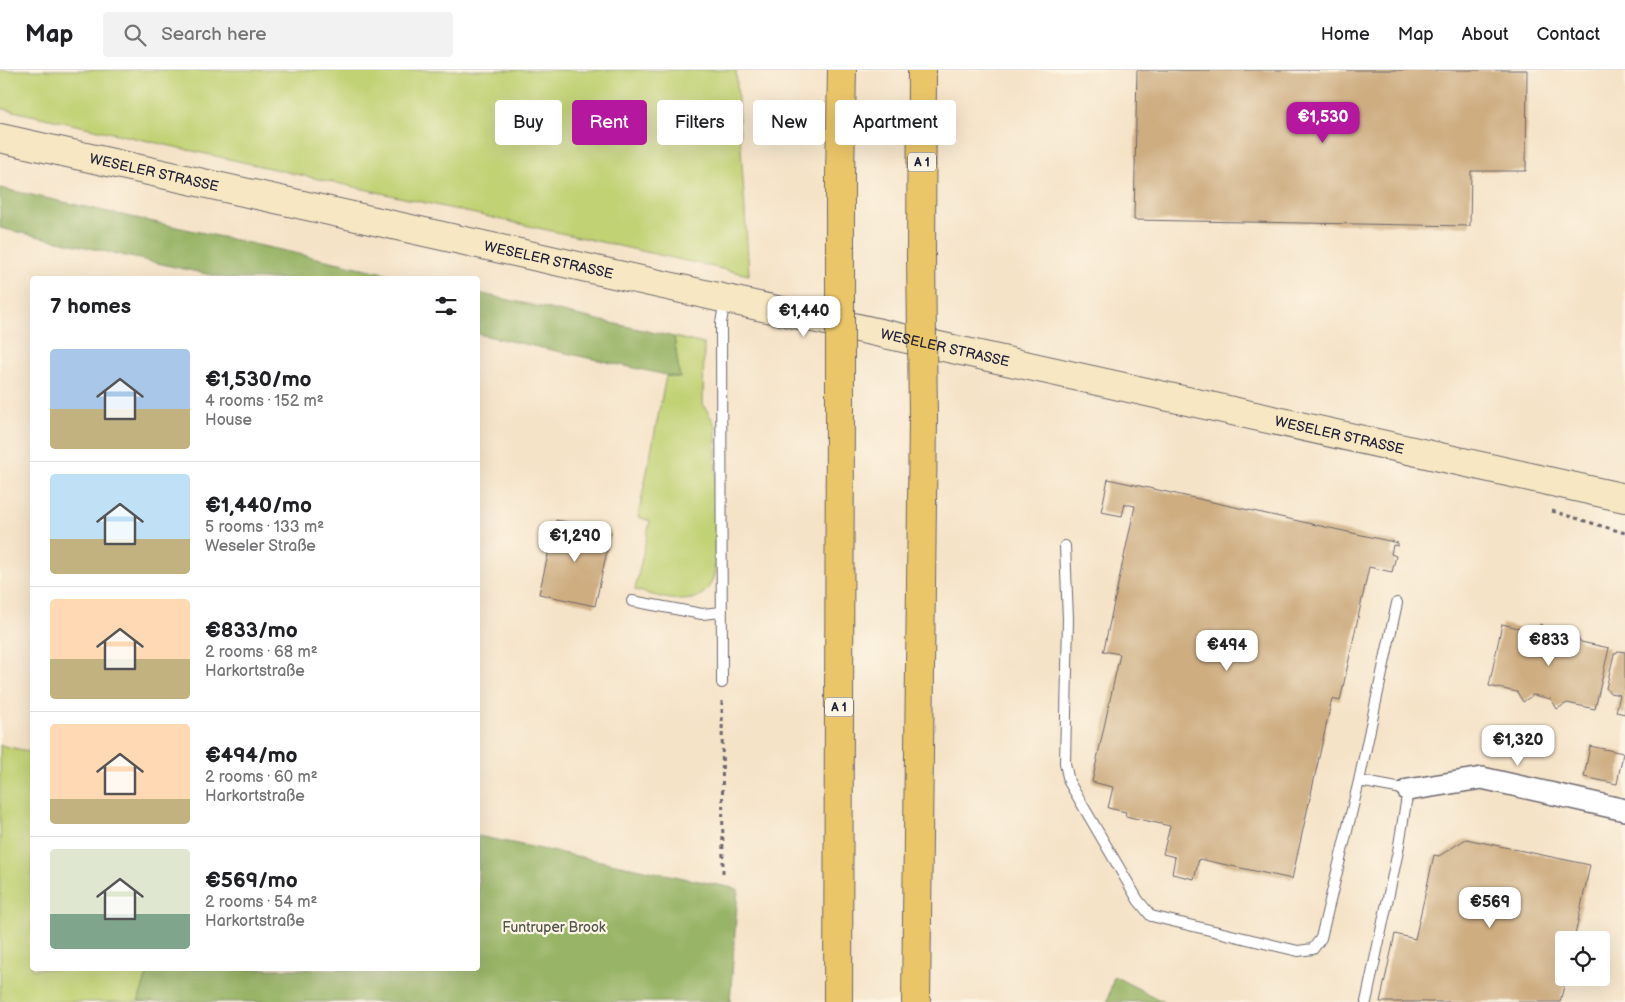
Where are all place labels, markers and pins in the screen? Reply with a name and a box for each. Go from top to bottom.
pin: €1,530 [1282,102,1364,144]
pin: €1,440 [763,296,845,338]
pin: €1,290 [534,520,616,563]
pin: €833 [1519,624,1579,667]
pin: €494 [1197,630,1257,672]
pin: €1,320 [1477,724,1559,767]
pin: €569 [1460,886,1520,929]

